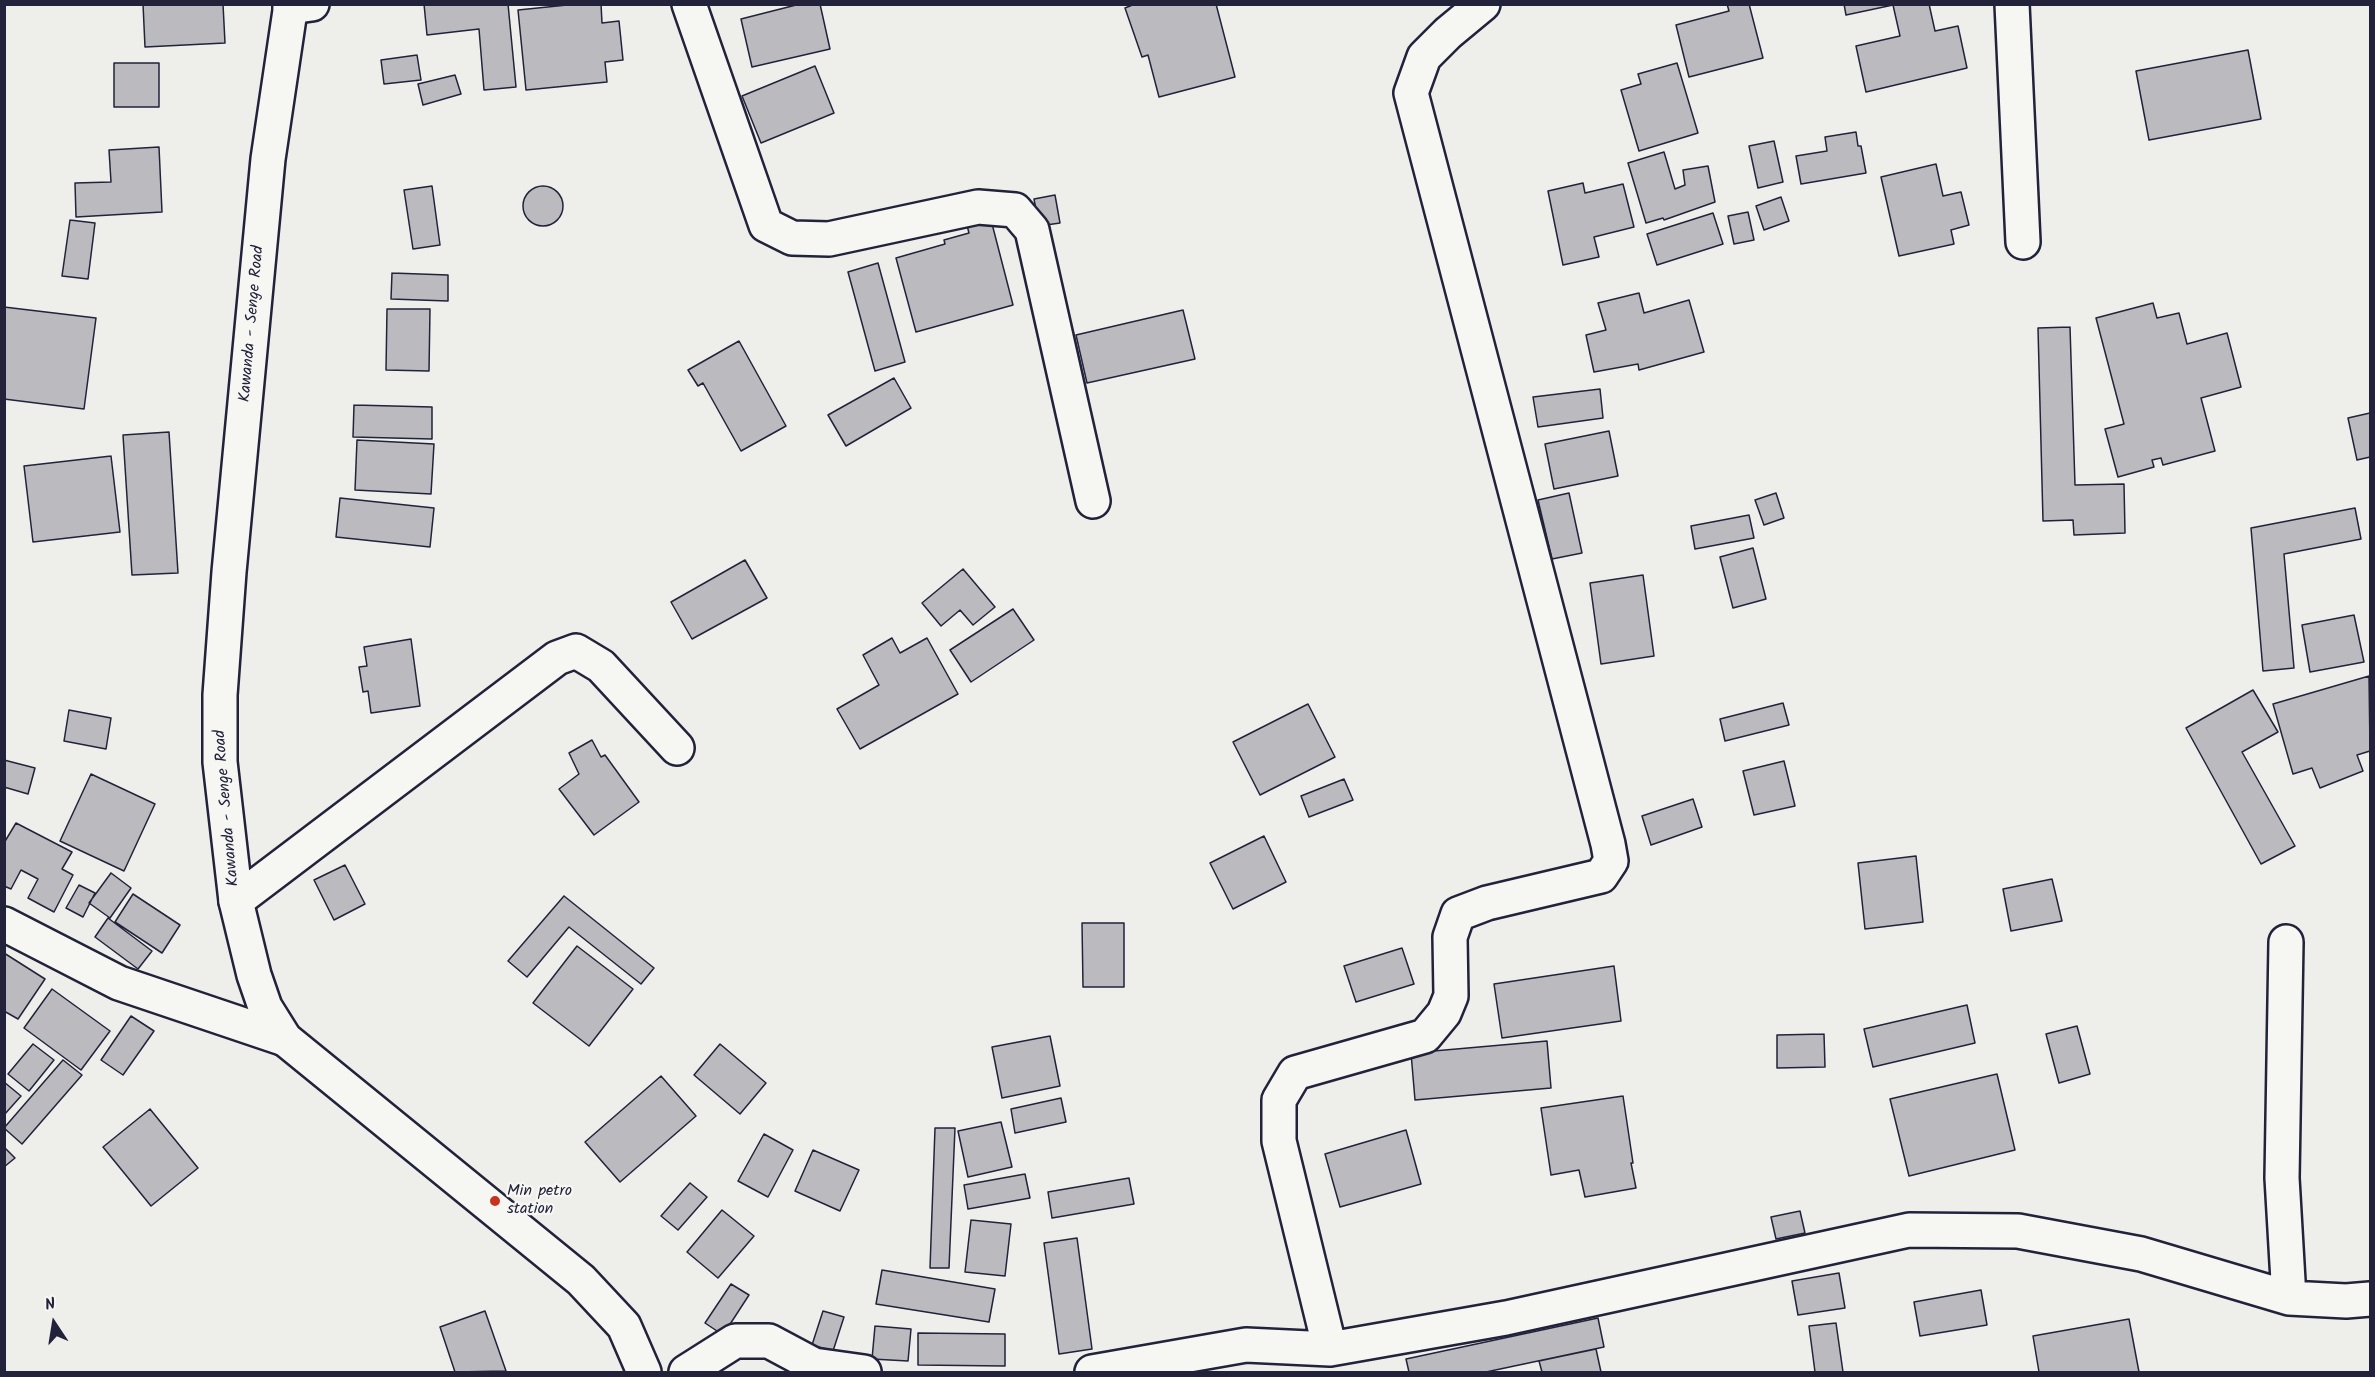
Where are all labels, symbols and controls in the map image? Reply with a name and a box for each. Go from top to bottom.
street label: Kawanda - Senge Road [237,245,269,403]
street label: Kawanda - Senge Road [212,729,244,887]
place label: Min petro station [507,1182,572,1220]
marker: Min petro station [488,1194,502,1208]
text: N [43,1292,58,1318]
north arrow [24,1293,84,1353]

